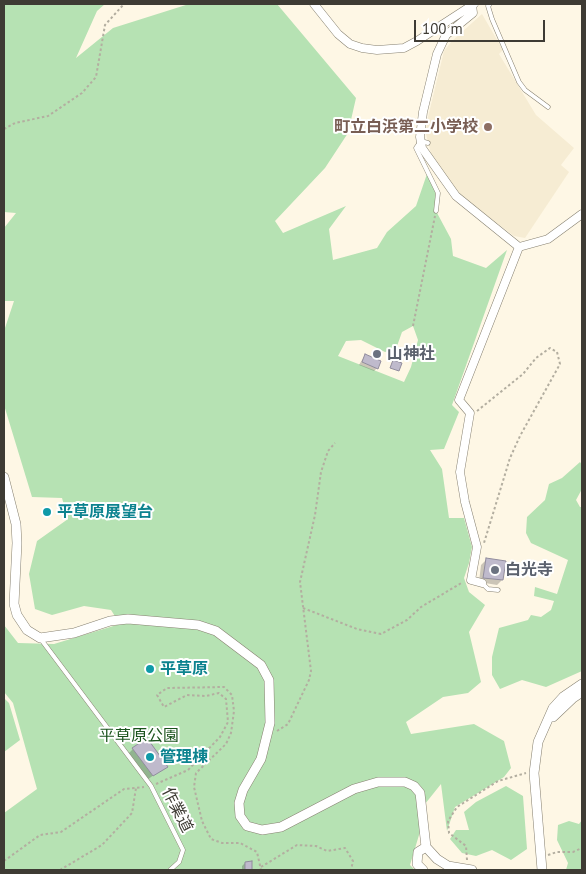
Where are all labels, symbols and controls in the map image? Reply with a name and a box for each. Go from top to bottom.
scale bar [416,10,547,42]
text: 100 m [422,19,463,38]
place label: 町立白浜第二小学校 [334,117,478,137]
marker: 町立白浜第二小学校 [482,121,494,133]
place label: 山神社 [387,344,435,364]
marker: 山神社 [371,348,383,360]
place label: 平草原展望台 [57,502,153,522]
marker: 平草原展望台 [41,506,53,518]
place label: 白光寺 [505,560,553,580]
marker: 白光寺 [489,564,501,576]
place label: 平草原 [160,659,208,679]
marker: 平草原 [144,663,156,675]
park label: 平草原公園 [99,726,179,746]
place label: 管理棟 [160,747,208,767]
marker: 管理棟 [144,751,156,763]
street label: 作業道 [158,784,196,836]

